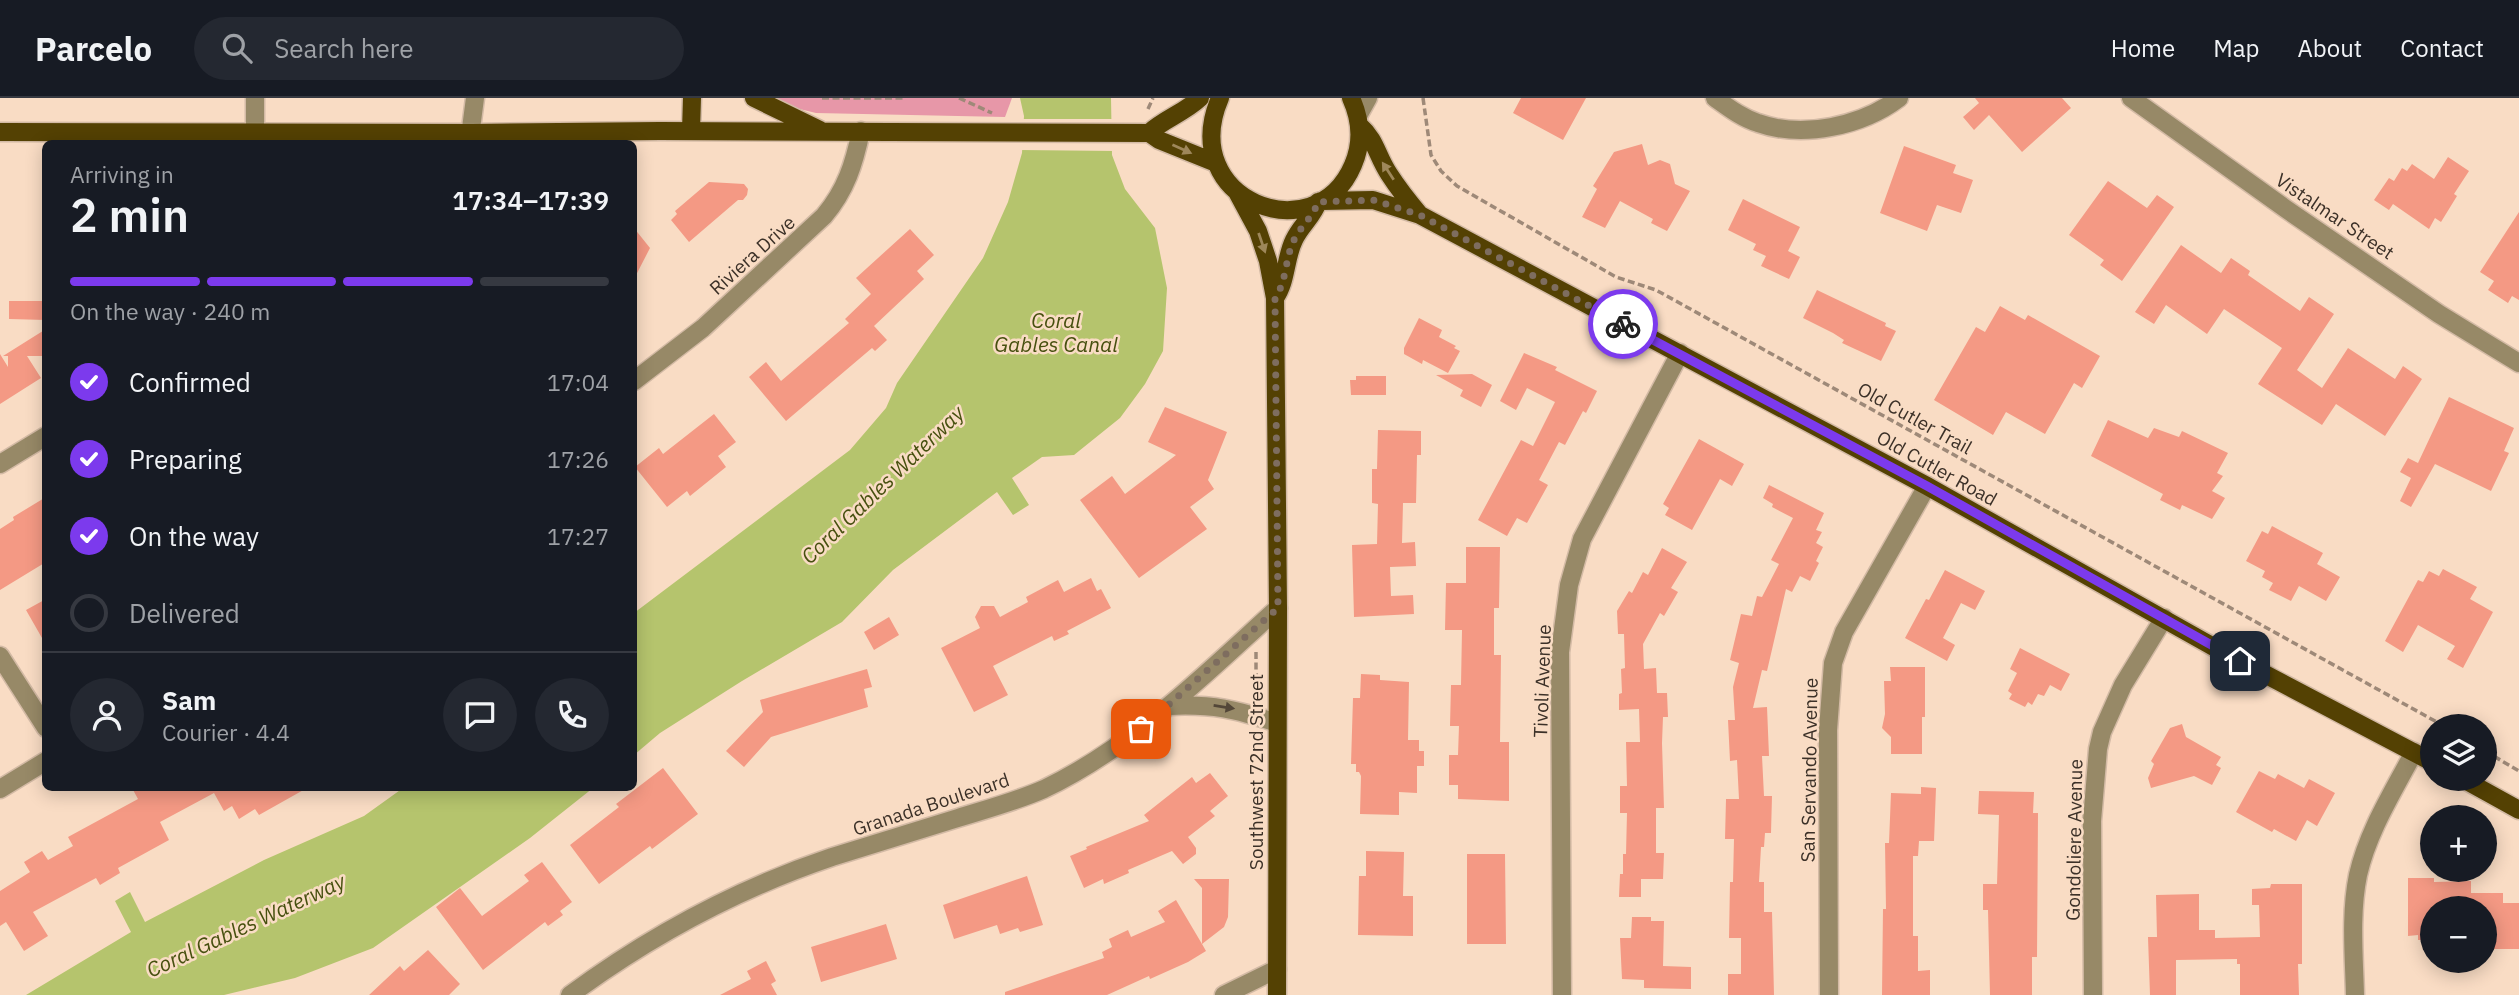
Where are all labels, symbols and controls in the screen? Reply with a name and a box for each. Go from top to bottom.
search box [194,17,684,80]
text: Parcelo [35,27,152,70]
icon: search [218,29,256,67]
text: Search here [274,31,414,65]
text: Home [2111,32,2175,64]
text: Map [2213,32,2259,64]
text: About [2297,32,2362,64]
text: Contact [2400,32,2484,64]
one-way arrow [1172,143,1192,155]
text: Arriving in [70,159,174,189]
one-way arrow [1381,162,1394,181]
street label: Vistalmar Street [2271,168,2399,264]
text: 17:34–17:39 [452,183,609,217]
text: 2 min [70,185,189,245]
street label: Riviera Drive [704,210,800,300]
one-way arrow [1257,232,1268,253]
courier [1588,289,1658,359]
text: On the way · 240 m [70,296,270,326]
icon: bike [1604,305,1642,343]
water label: Coral Gables Canal [994,306,1118,358]
icon: check [70,363,108,401]
text: Confirmed [129,365,251,399]
text: 17:04 [547,367,609,397]
street label: Old Cutler Trail [1853,377,1977,459]
water label: Coral Gables Waterway [795,399,970,569]
street label: Old Cutler Road [1873,425,2001,511]
icon: check [70,440,108,478]
text: Preparing [129,442,242,476]
text: 17:26 [547,444,609,474]
icon: check [70,517,108,555]
text: On the way [129,519,259,553]
text: 17:27 [547,521,609,551]
text: Delivered [129,596,240,630]
street label: Tivoli Avenue [1528,624,1556,738]
pin [2210,631,2270,691]
icon: home [2221,642,2259,680]
street label: Southwest 72nd Street [1244,674,1268,870]
street label: San Servando Avenue [1795,677,1823,863]
button: person [70,678,144,752]
button: chat [443,678,517,752]
button: phone [535,678,609,752]
text: Sam [162,683,216,717]
pin [1111,699,1171,759]
one-way arrow [1213,702,1235,713]
icon: bag [1122,710,1160,748]
map controls [2420,714,2497,973]
button: layers [2420,714,2497,791]
text: Courier · 4.4 [162,717,290,747]
street label: Gondoliere Avenue [2061,759,2087,921]
street label: Granada Boulevard [850,767,1012,841]
button: + [2420,805,2497,882]
water label: Coral Gables Waterway [142,866,350,983]
button: − [2420,896,2497,973]

